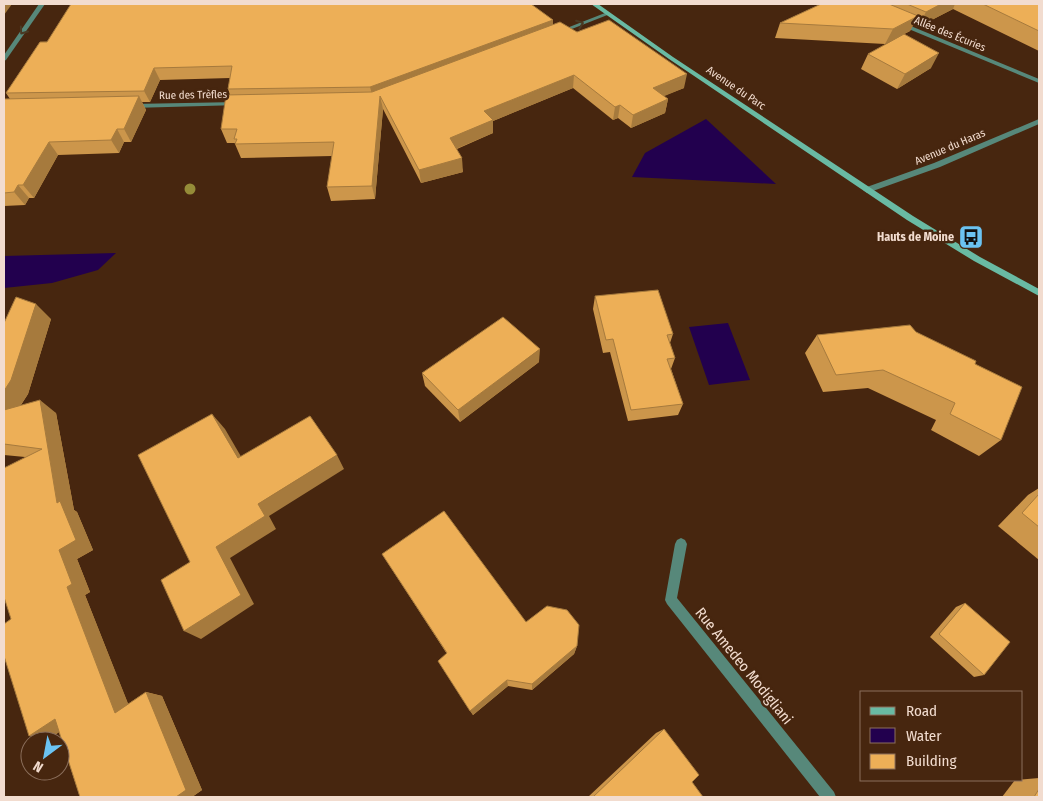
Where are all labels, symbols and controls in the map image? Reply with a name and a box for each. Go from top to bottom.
street label: Allée des Écuries [912,13,988,54]
one-way arrow [576,20,584,30]
one-way arrow [20,25,29,35]
street label: Avenue du Parc [704,63,768,113]
street label: Rue des Trèfles [159,88,227,102]
street label: Avenue du Haras [913,126,988,168]
bus stop icon: Hauts de Moine [958,224,984,250]
place label: Hauts de Moine [877,230,954,244]
street label: Rue Amedeo Modigliani [691,604,797,728]
legend [860,691,1023,781]
text: Road [906,702,937,720]
text: Water [906,727,942,745]
north arrow [20,731,70,781]
text: Building [906,752,957,770]
text: N [30,757,46,776]

